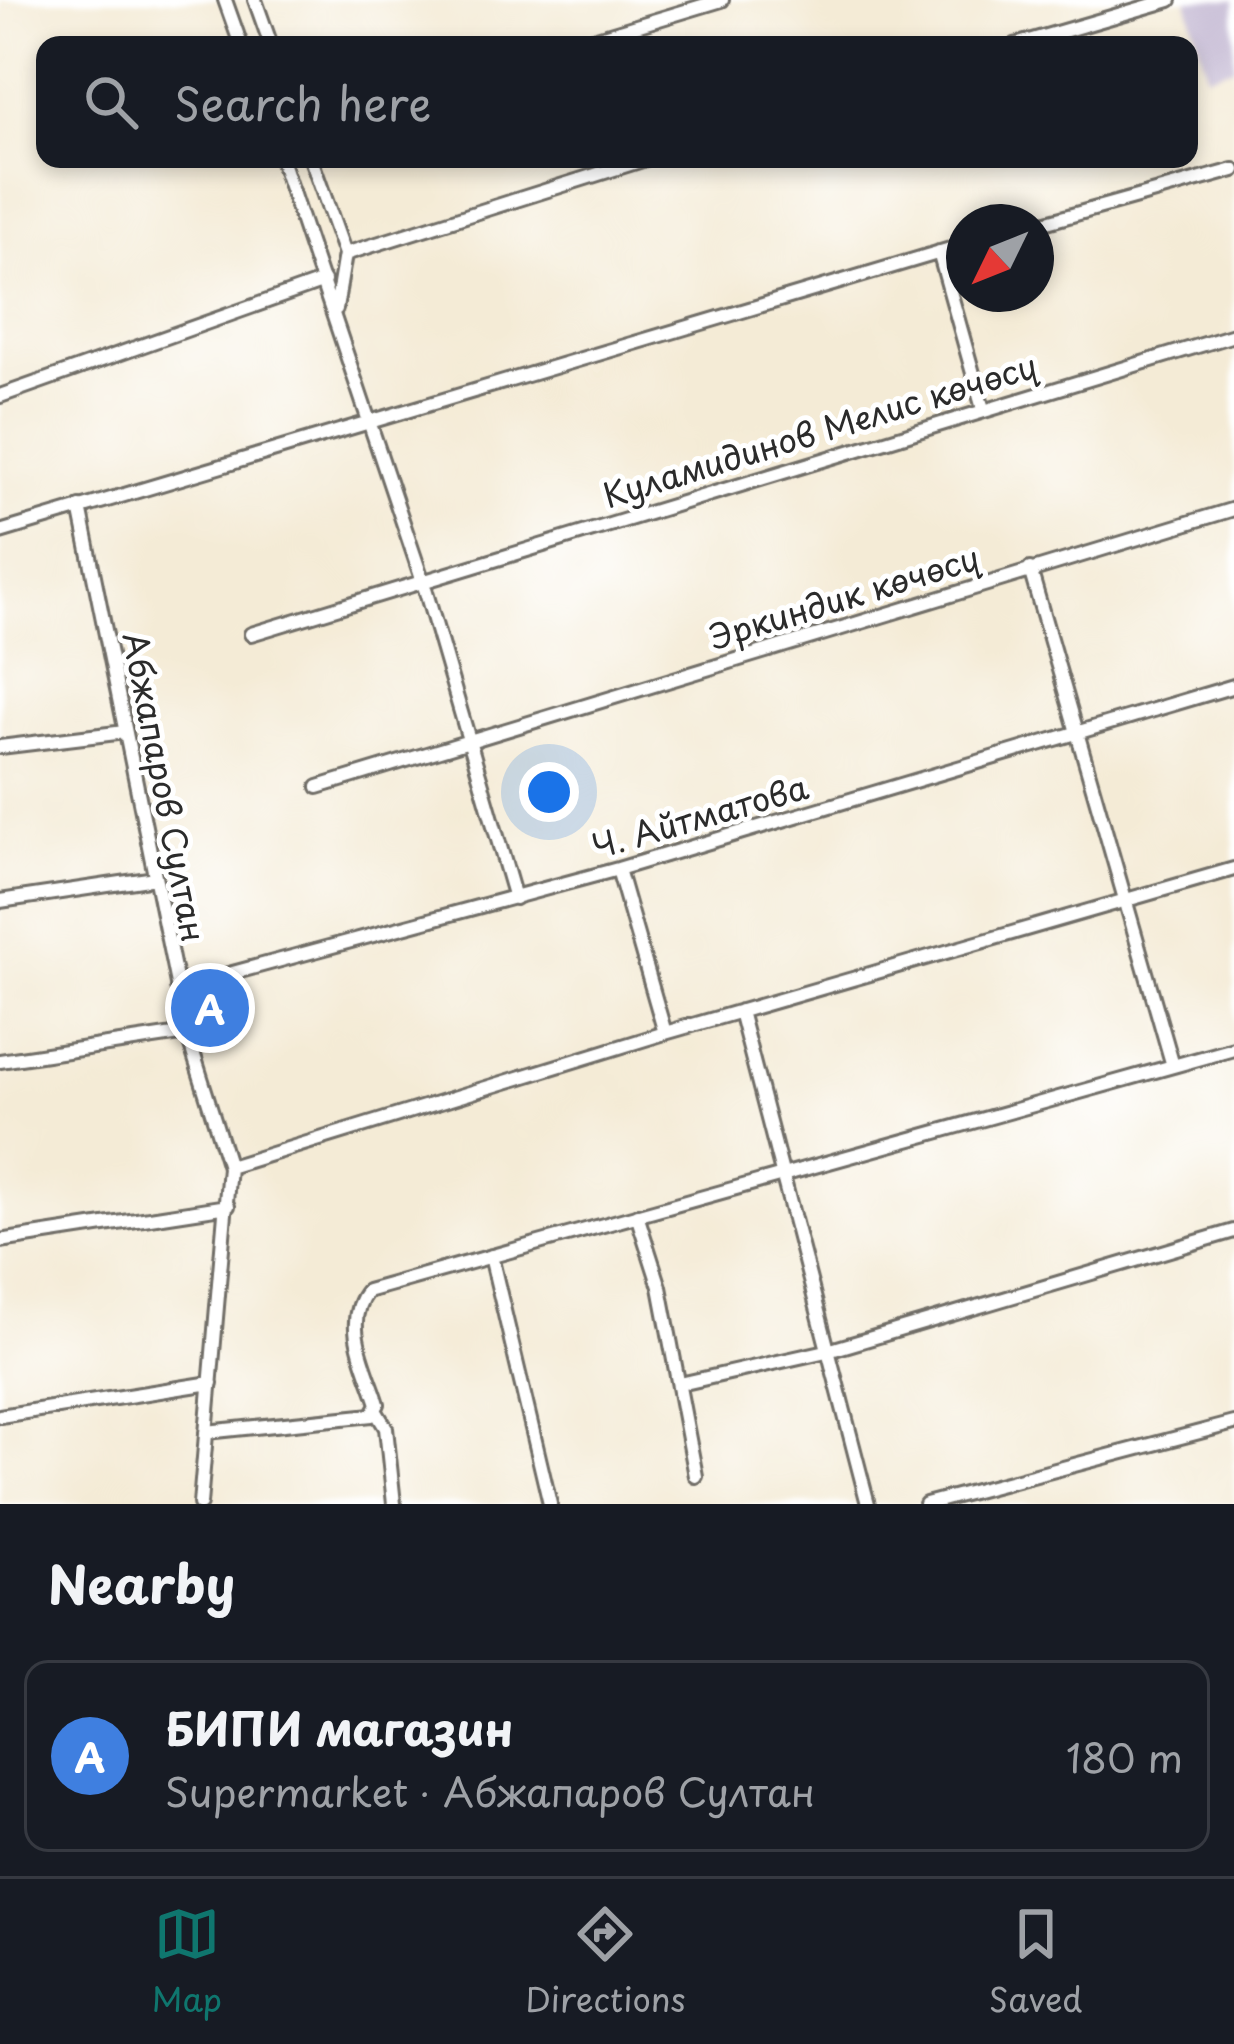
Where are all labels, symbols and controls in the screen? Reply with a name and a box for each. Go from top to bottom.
search box [36,36,1198,168]
text: Search here [174,68,431,136]
icon: search [78,69,144,135]
north arrow [946,204,1054,312]
street label: Куламидинов Мелис көчөсү [596,339,1042,519]
street label: Эркиндик көчөсү [702,531,985,661]
street label: Абжапаров Султан [111,628,221,946]
street label: Ч. Айтматова [585,760,814,870]
your location [519,762,579,822]
pin: A [171,963,249,1053]
text: Nearby [48,1544,235,1621]
text: БИПИ магазин [165,1693,513,1761]
text: A [75,1727,105,1786]
text: 180 m [1066,1727,1183,1786]
text: Supermarket · Абжапаров Султан [165,1761,815,1820]
tab: Map [152,1901,222,2023]
tab: Directions [525,1901,686,2023]
tab: Saved [989,1901,1082,2023]

